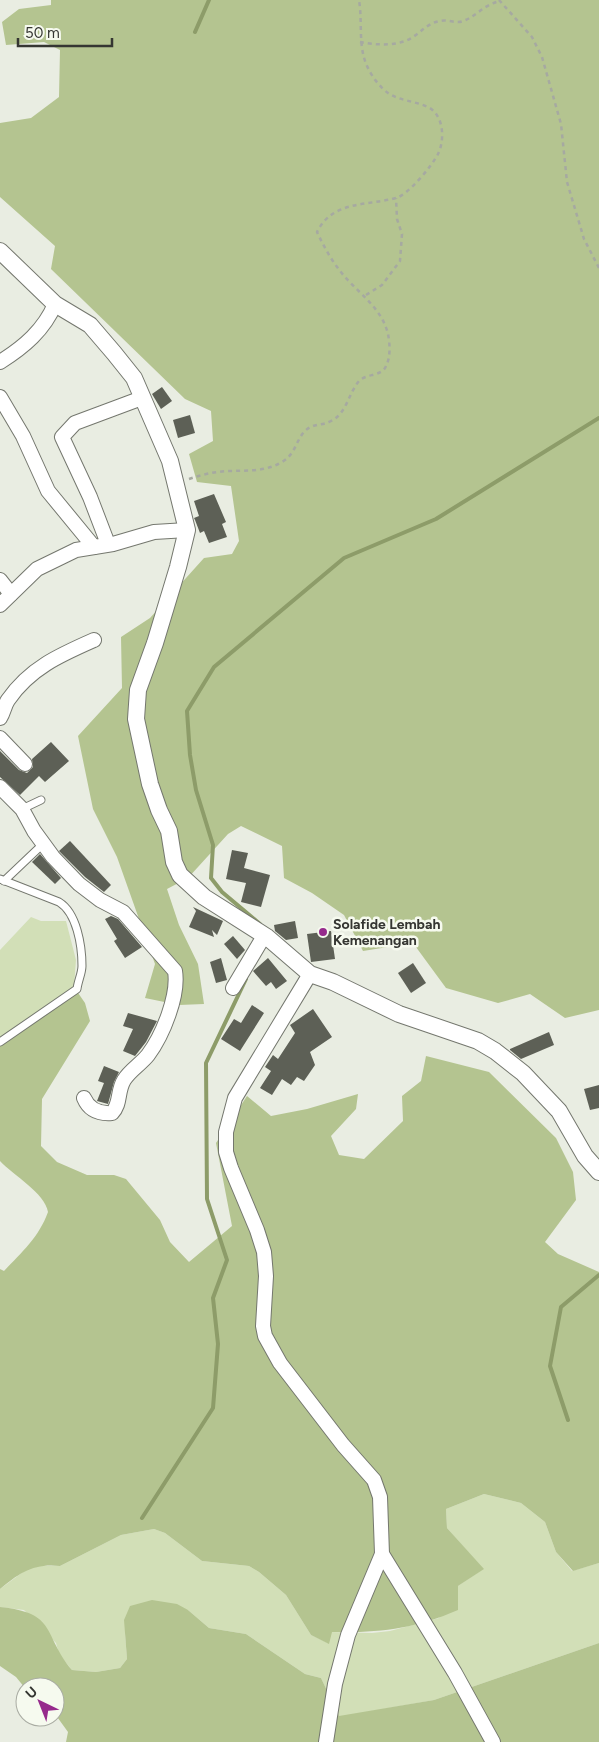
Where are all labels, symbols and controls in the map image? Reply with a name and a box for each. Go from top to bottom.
scale bar [18,15,111,47]
text: 50 m [25,24,60,42]
place label: Solafide Lembah Kemenangan [333,916,440,949]
marker: Solafide Lembah Kemenangan [317,926,329,938]
north arrow [15,1677,65,1727]
text: U [22,1683,41,1702]

